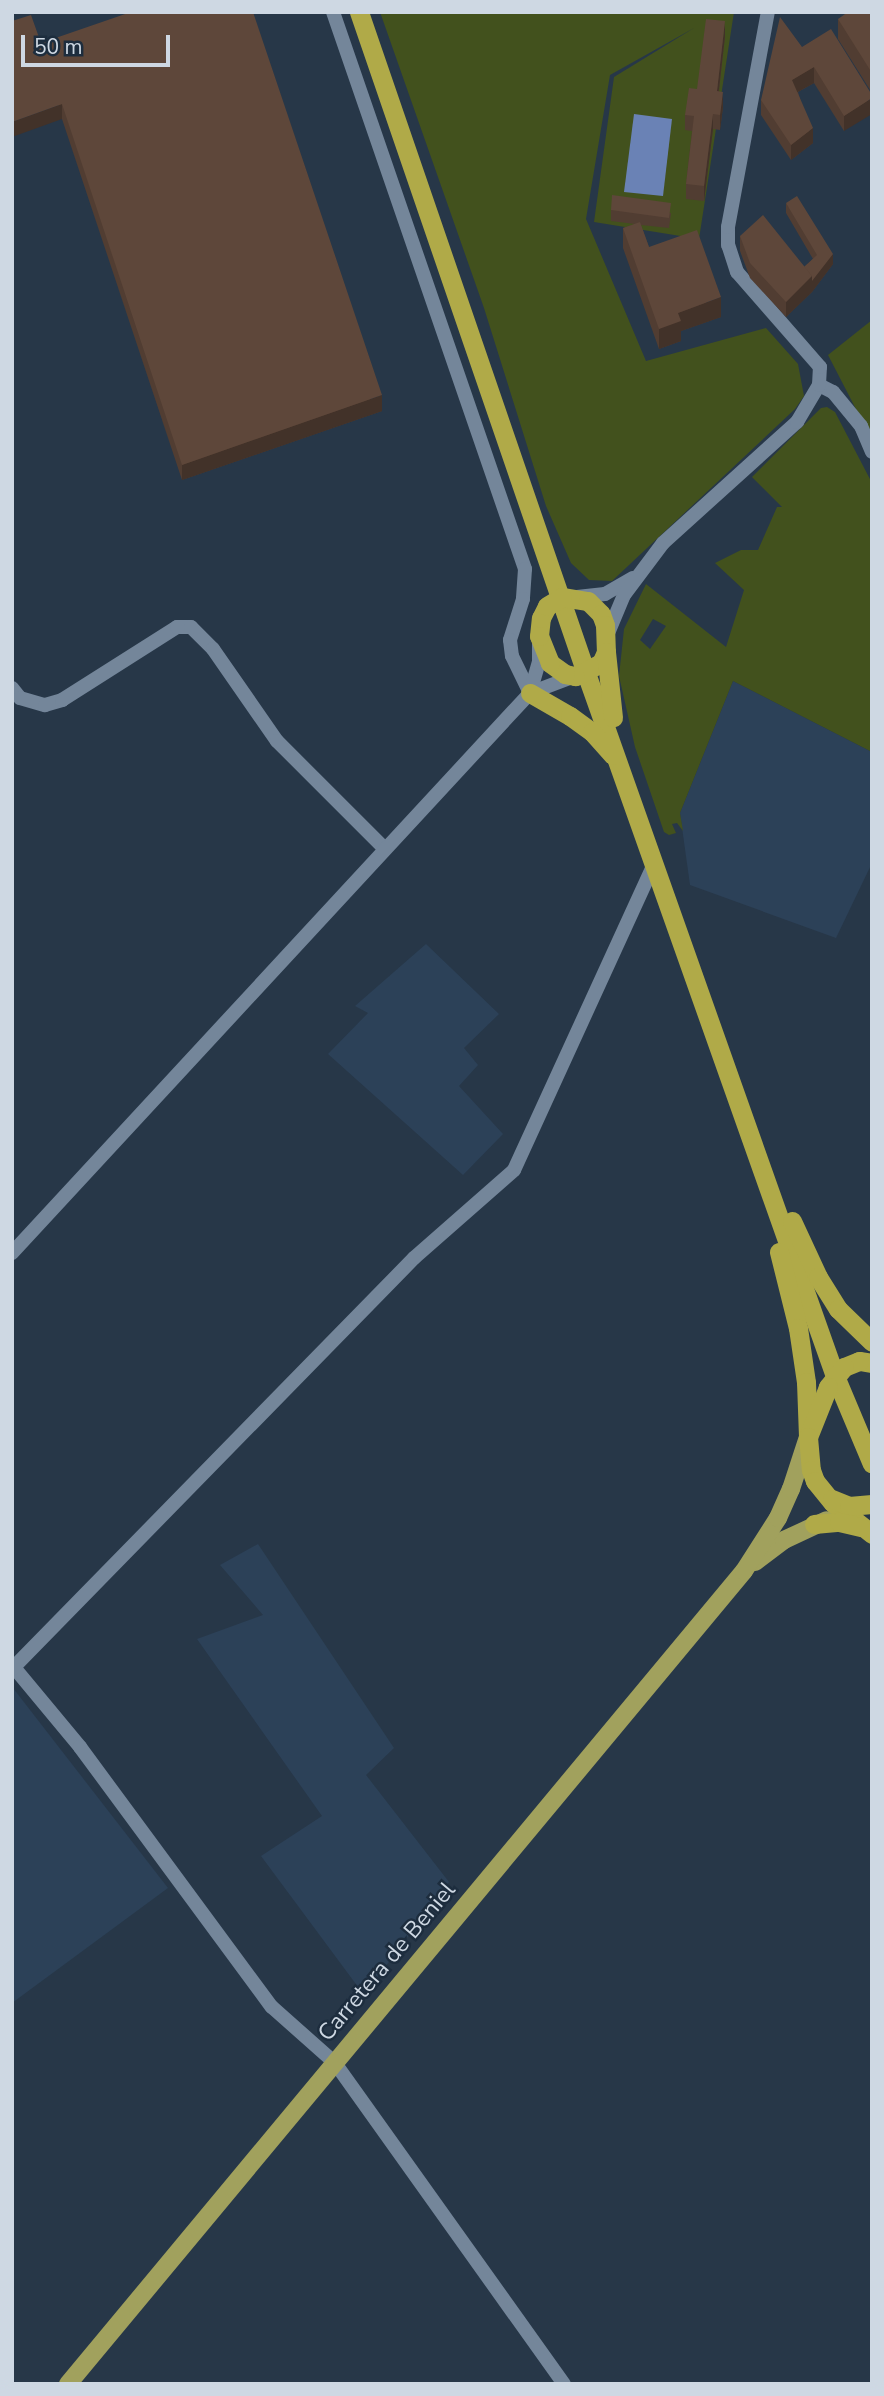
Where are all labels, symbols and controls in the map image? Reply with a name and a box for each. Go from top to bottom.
scale bar [24,21,173,65]
text: 50 m [34,33,83,61]
street label: Carretera de Beniel [312,1877,462,2047]

